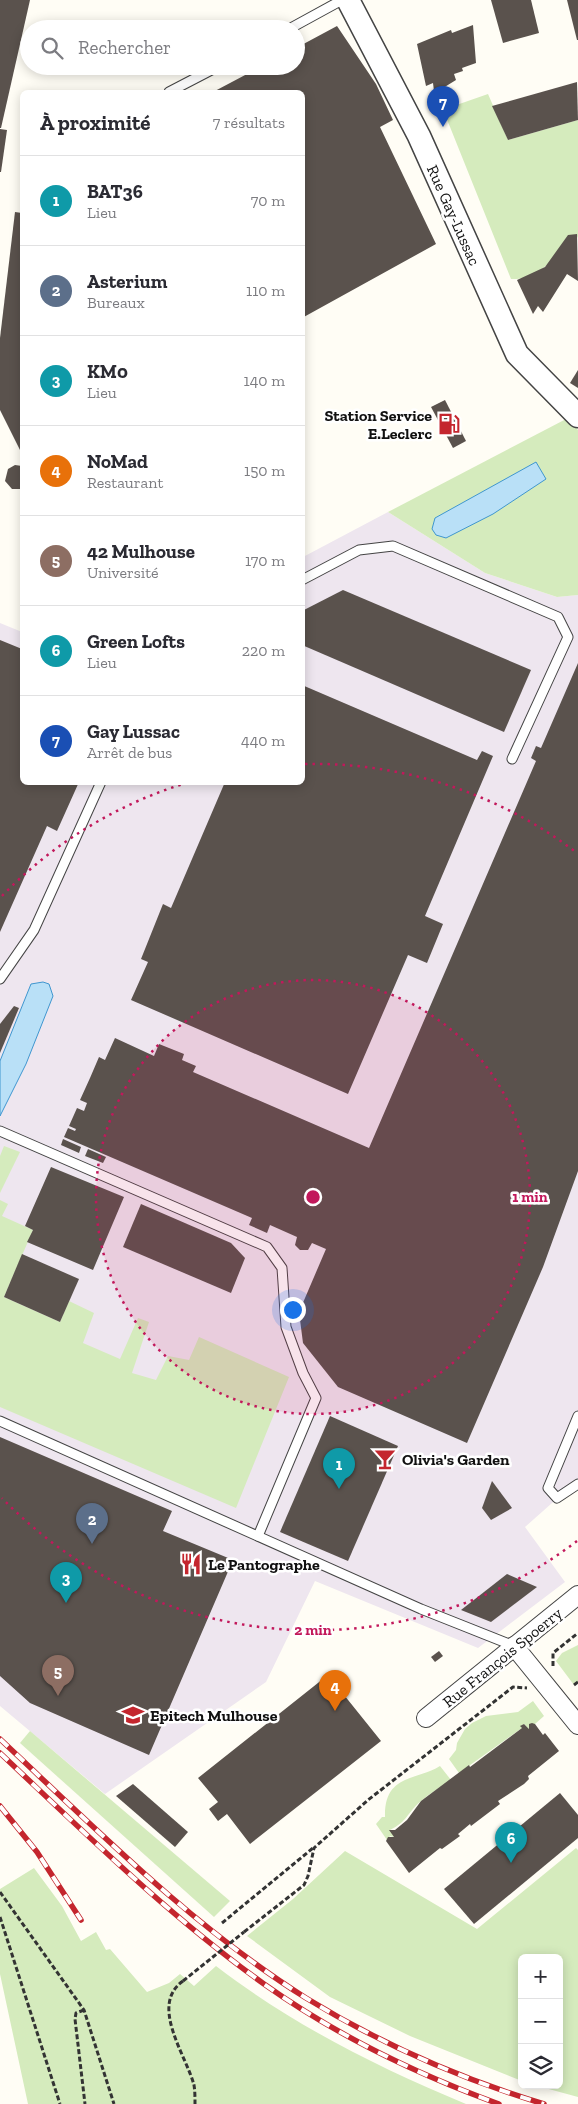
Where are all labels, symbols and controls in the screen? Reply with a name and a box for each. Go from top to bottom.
search box [20,20,305,75]
icon: search [38,34,66,62]
text: Rechercher [78,36,171,59]
pin: 7 [427,86,459,127]
text: À proximité [40,110,150,135]
text: 7 résultats [213,113,285,132]
street label: Rue Gay-Lussac [423,162,484,268]
text: BAT36 [87,180,143,203]
text: 1 [53,191,59,210]
text: 70 m [251,191,285,210]
text: Lieu [87,203,117,222]
text: Asterium [87,270,167,293]
text: 2 [52,281,60,300]
text: 110 m [246,281,285,300]
text: Bureaux [87,293,145,312]
text: KM0 [87,360,128,383]
text: 3 [52,371,60,390]
text: 140 m [244,371,285,390]
text: Lieu [87,383,117,402]
place label: Station Service E.Leclerc [324,406,432,443]
fuel station icon: Station Service E.Leclerc [436,411,462,437]
text: NoMad [87,450,148,473]
text: 4 [51,461,61,480]
text: 150 m [244,461,285,480]
text: Restaurant [87,473,163,492]
text: 42 Mulhouse [87,540,195,563]
text: 5 [52,551,60,570]
text: 170 m [245,551,285,570]
text: Université [87,563,159,582]
text: Green Lofts [87,630,185,653]
text: 6 [52,641,60,660]
text: 220 m [242,641,285,660]
text: Lieu [87,653,117,672]
text: Gay Lussac [87,720,180,743]
text: 7 [52,731,60,750]
text: 440 m [241,731,285,750]
text: Arrêt de bus [87,743,172,762]
centre of rings [304,1188,322,1206]
text: 1 min [512,1188,548,1206]
your location [280,1297,306,1323]
bar icon: Olivia's Garden [372,1446,398,1472]
pin: 1 [323,1448,355,1489]
place label: Olivia's Garden [402,1450,510,1469]
pin: 2 [76,1503,108,1544]
restaurant icon: Le Pantographe [178,1551,204,1577]
place label: Le Pantographe [208,1555,320,1574]
pin: 3 [50,1562,82,1603]
street label: Rue François Spoerry [439,1603,566,1711]
text: 2 min [294,1621,332,1639]
pin: 5 [42,1655,74,1696]
pin: 4 [319,1670,351,1711]
school or university icon: Epitech Mulhouse [120,1702,146,1728]
place label: Epitech Mulhouse [150,1706,278,1725]
pin: 6 [495,1822,527,1863]
map controls [518,1954,563,2089]
button: + [518,1954,563,1999]
button: − [518,1999,563,2044]
button: layers [518,2044,563,2089]

